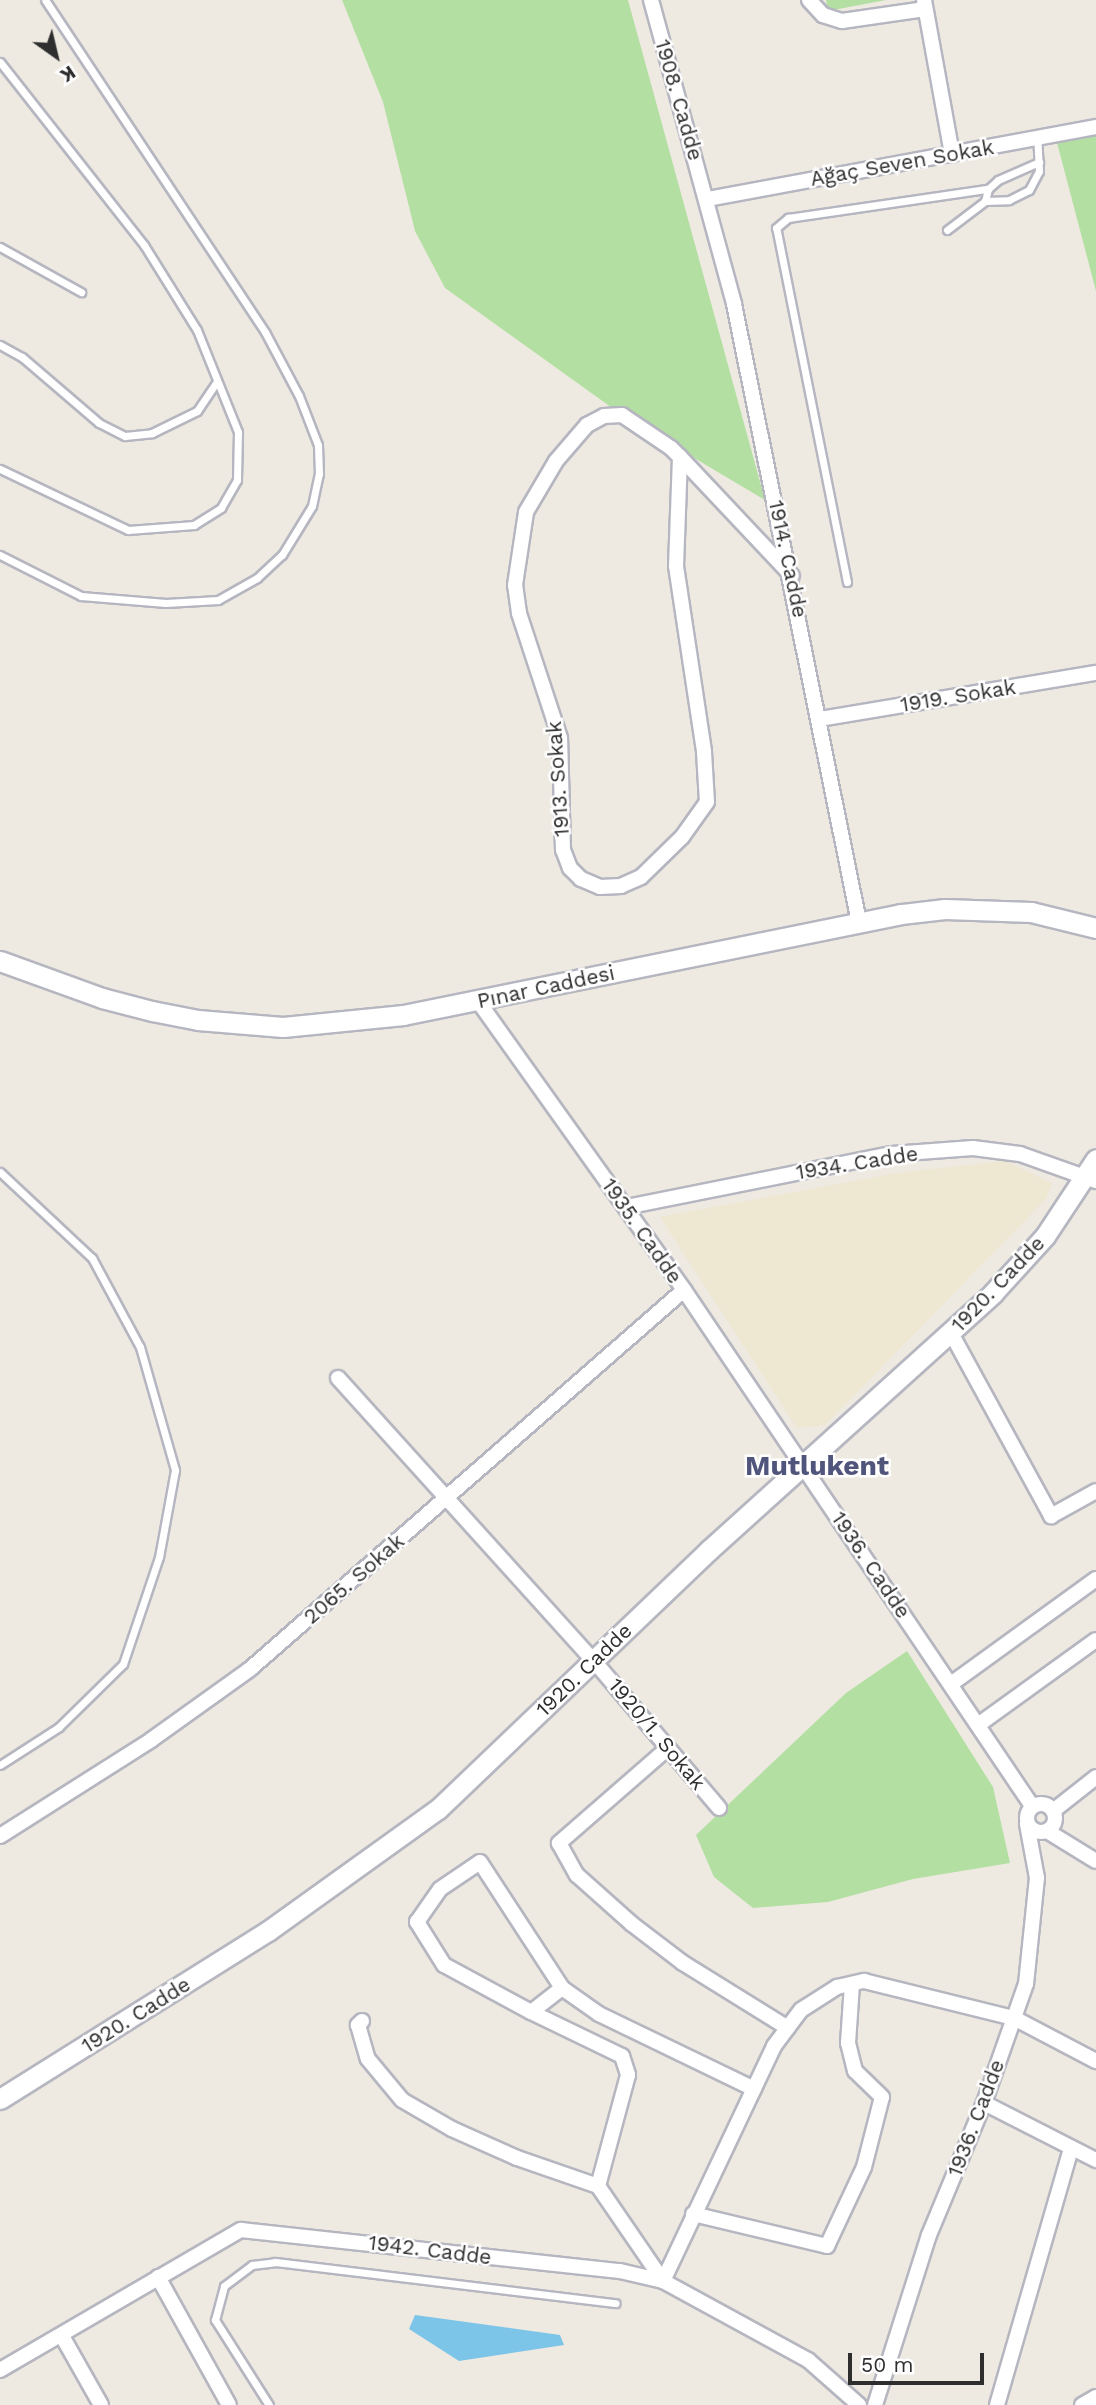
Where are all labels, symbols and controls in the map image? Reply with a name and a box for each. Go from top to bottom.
north arrow [21,21,91,91]
street label: 1908. Cadde [650,37,708,163]
text: K [56,61,80,87]
street label: Ağaç Seven Sokak [808,134,996,192]
street label: 1914. Cadde [763,498,813,620]
street label: 1919. Sokak [899,674,1017,718]
street label: 1913. Sokak [541,720,575,838]
street label: Pınar Caddesi [475,960,617,1014]
street label: 1934. Cadde [794,1141,920,1185]
street label: 1935. Cadde [596,1174,688,1288]
street label: 1920. Cadde [946,1231,1050,1337]
district label: Mutlukent [745,1449,889,1483]
street label: 1936. Cadde [826,1507,916,1623]
street label: 2065. Sokak [299,1529,409,1629]
street label: 1920. Cadde [531,1618,637,1722]
street label: 1920/1. Sokak [603,1673,711,1795]
street label: 1920. Cadde [77,1972,195,2058]
street label: 1936. Cadde [942,2056,1010,2180]
street label: 1942. Cadde [367,2230,493,2270]
scale bar [851,2338,988,2382]
text: 50 m [861,2352,913,2377]

